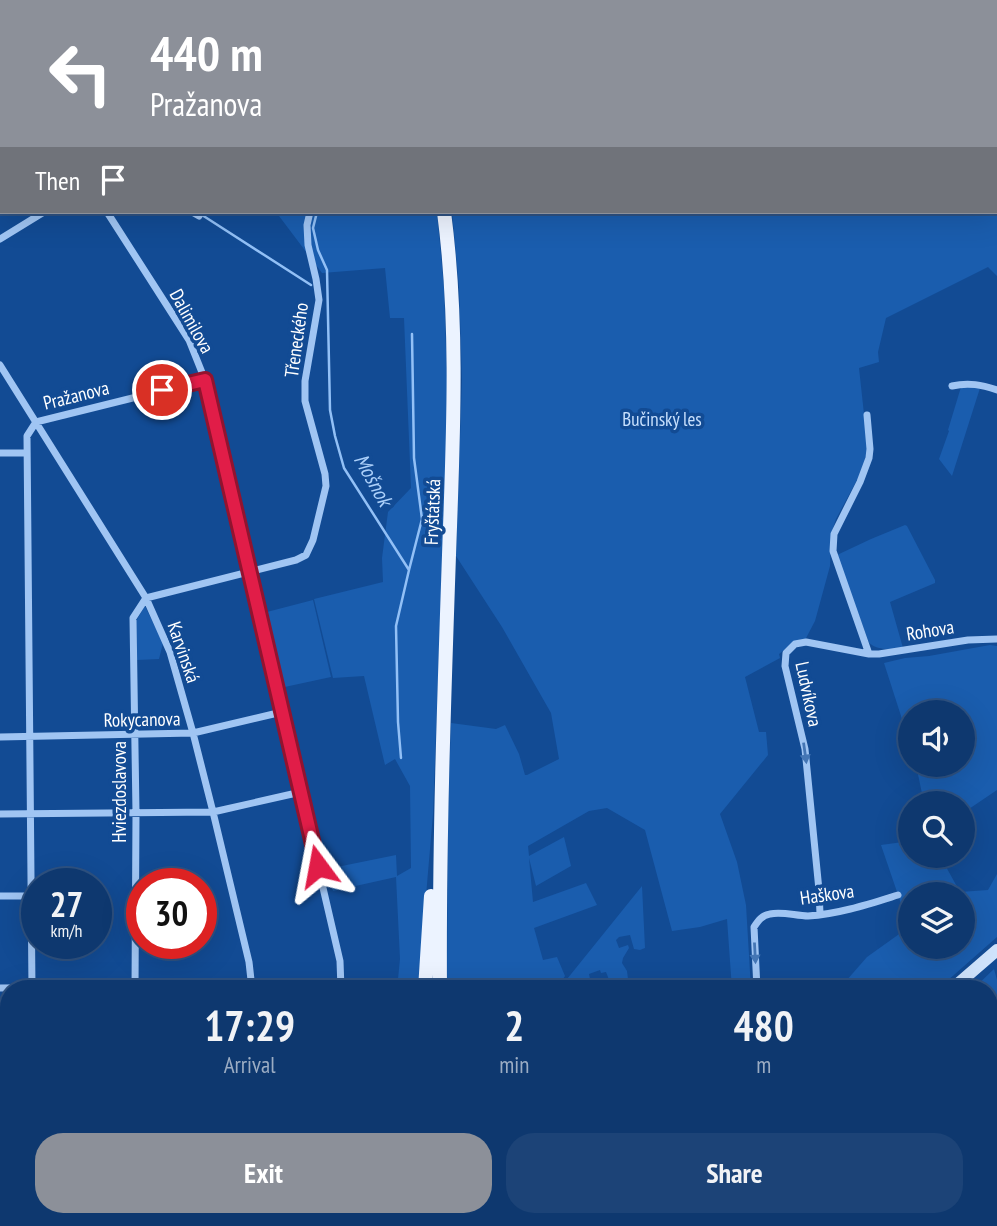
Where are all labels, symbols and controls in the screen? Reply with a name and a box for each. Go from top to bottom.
text: 440 m [150,21,263,85]
icon: left [35,28,126,119]
text: Pražanova [150,83,262,125]
icon: arrive [94,161,132,199]
text: Then [35,164,80,197]
street label: Dalimilova [165,285,219,357]
street label: Třeneckého [279,301,313,379]
pin [132,360,192,420]
icon: arrive [143,371,181,409]
street label: Pražanova [41,375,111,415]
park label: Bučinský les [622,407,702,431]
water label: Mošnok [348,449,400,513]
street label: Fryštátská [419,479,445,545]
street label: Rohova [904,614,956,646]
street label: Karvinská [162,618,206,686]
street label: Ludvíkova [790,659,828,729]
map controls [898,700,975,959]
button: sound [898,700,975,777]
street label: Rokycanova [103,706,181,732]
street label: Hviezdoslavova [107,741,131,843]
one-way arrow [800,742,811,764]
button: search [898,791,975,868]
position arrow [281,829,355,903]
speed limit sign: 30 [126,868,217,959]
street label: Haškova [798,878,856,910]
text: 27 [50,881,83,927]
button: layers [898,882,975,959]
text: km/h [51,919,82,942]
one-way arrow [750,942,761,964]
text: 17:29 [204,998,295,1053]
text: 2 [504,998,524,1053]
text: 480 [734,998,794,1053]
text: Arrival [224,1050,276,1079]
text: min [499,1050,529,1079]
text: m [756,1050,771,1079]
button: Exit [35,1133,492,1213]
button: Share [506,1133,963,1213]

